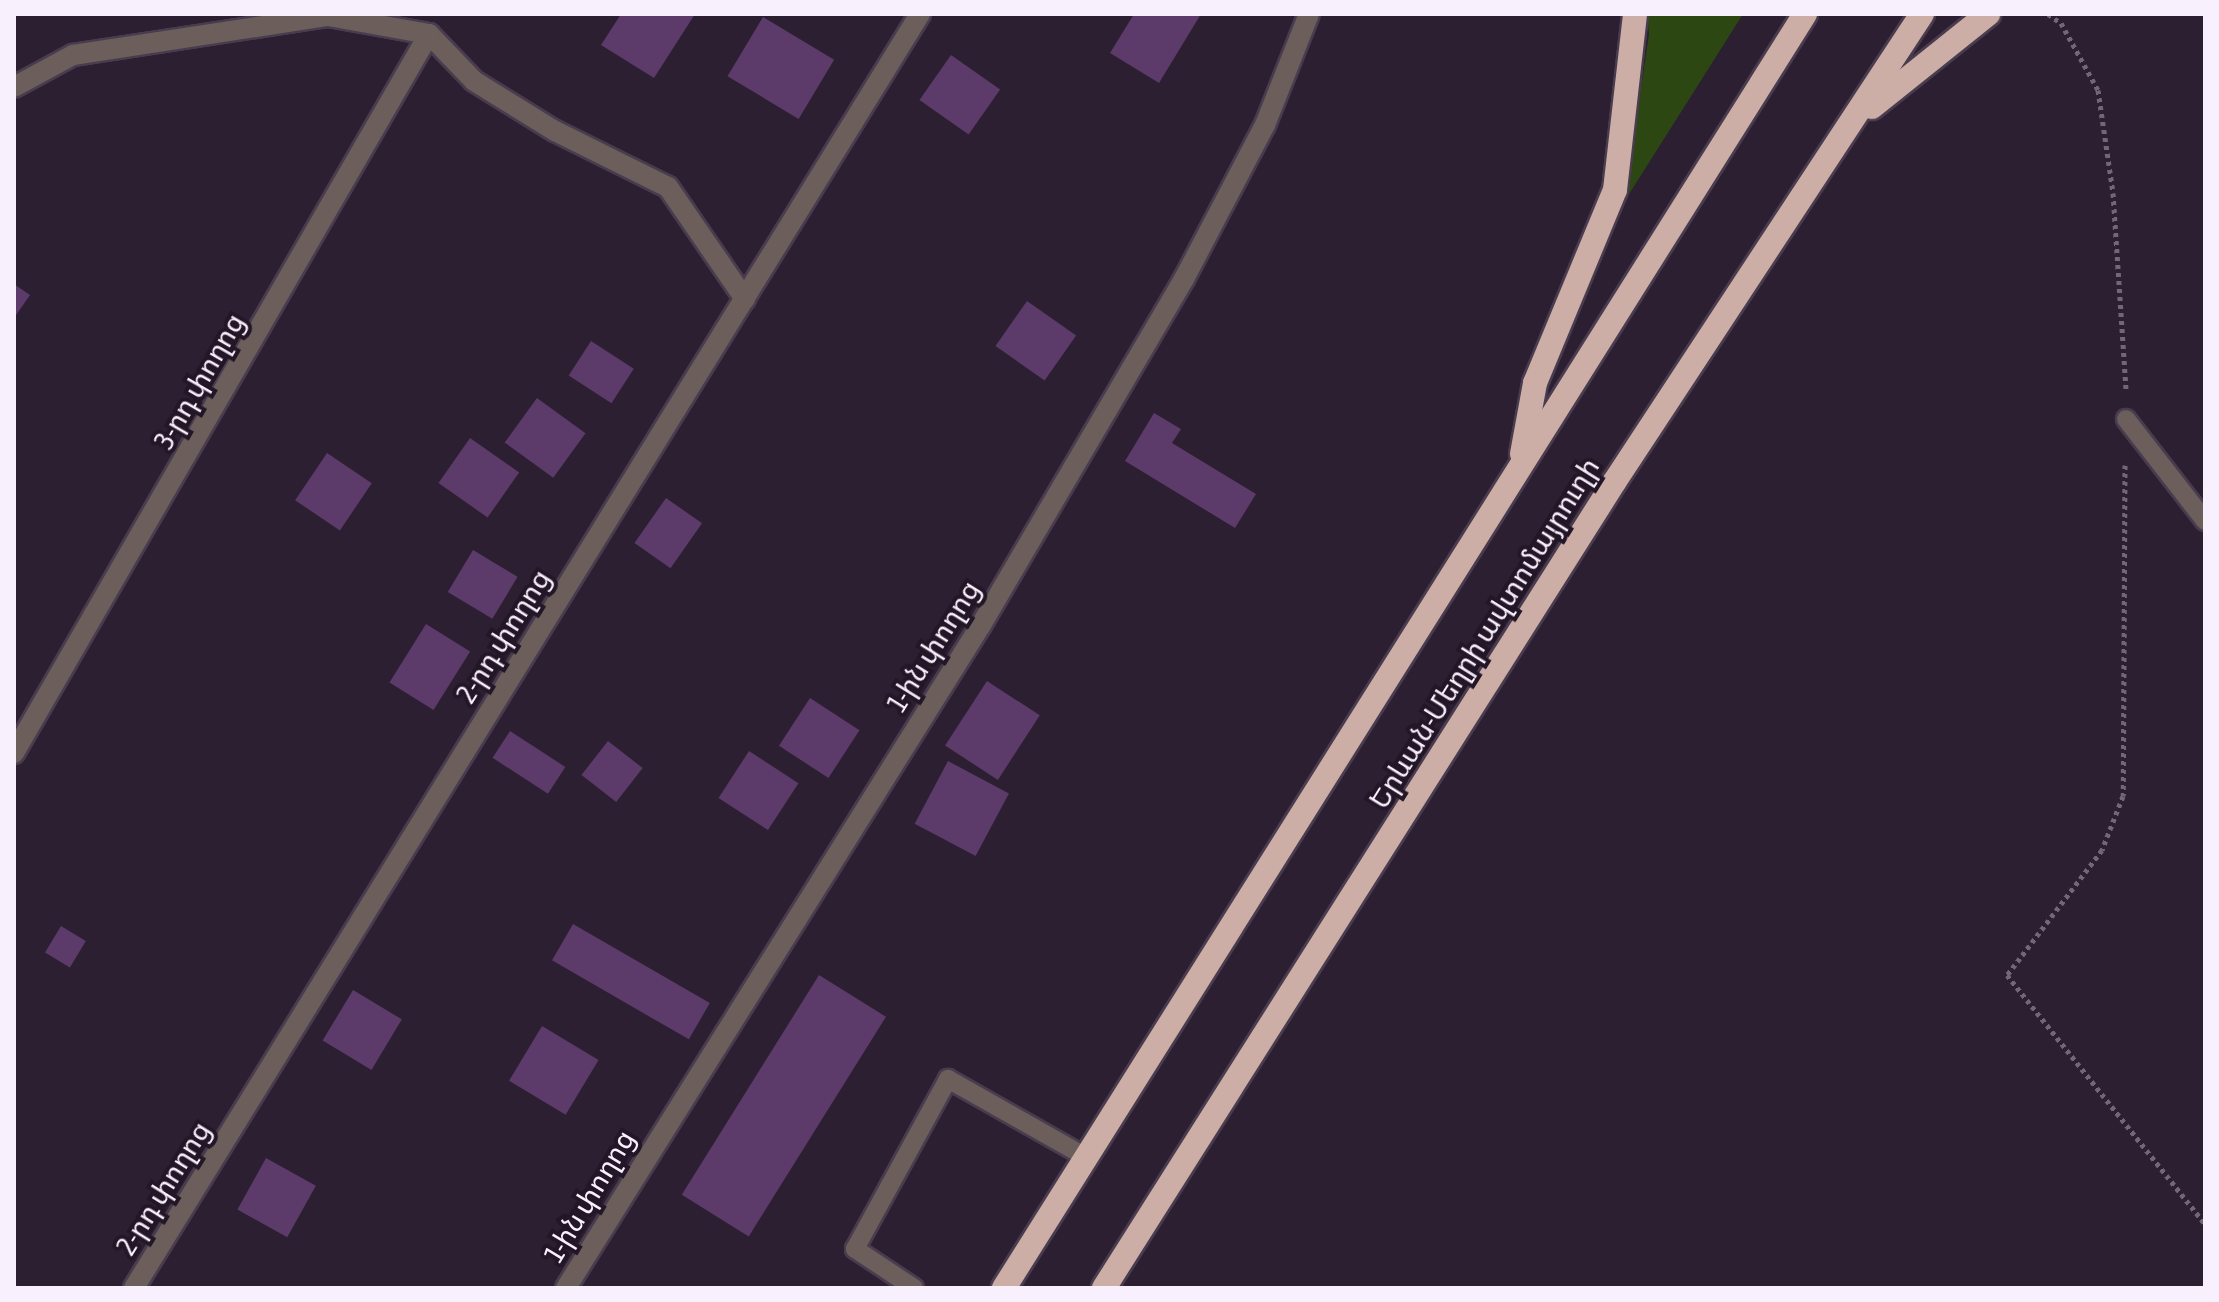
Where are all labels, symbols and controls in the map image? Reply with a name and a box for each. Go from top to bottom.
street label: 3-րդ փողոց [147,307,251,455]
street label: Երևան-Մեղրի ավտոմայրուղի [1362,451,1606,815]
street label: 2-րդ փողոց [449,563,557,709]
street label: 1-ին փողոց [879,574,987,718]
street label: 2-րդ փողոց [109,1115,217,1261]
street label: 1-ին փողոց [536,1124,642,1268]

